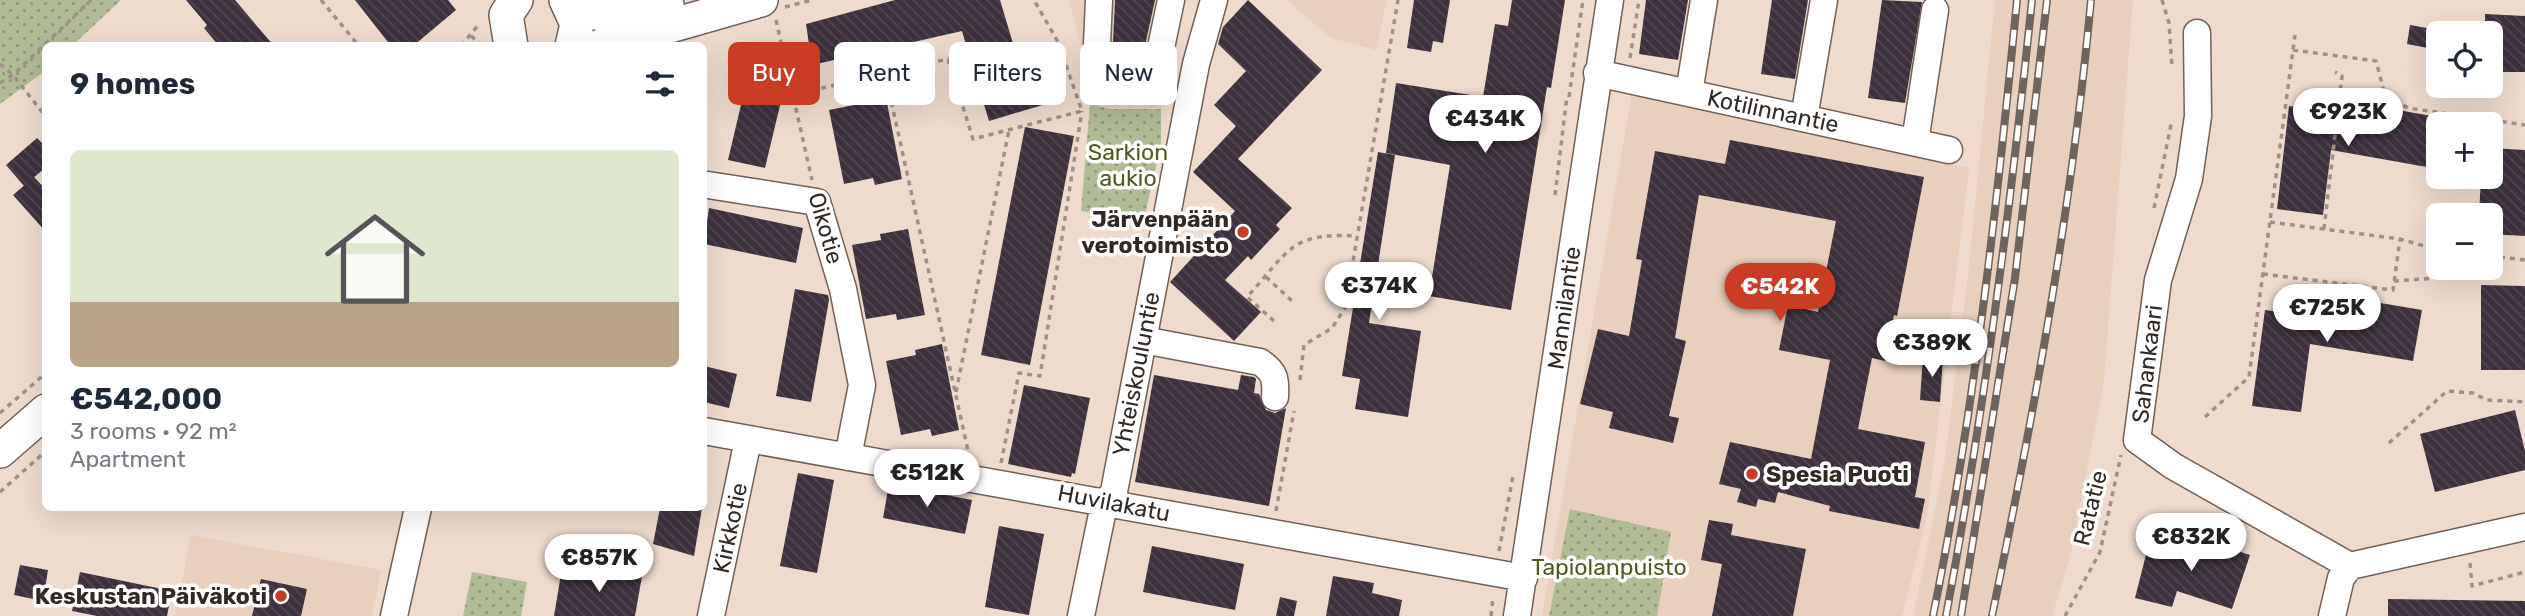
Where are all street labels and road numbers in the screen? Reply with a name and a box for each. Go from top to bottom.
street label: Kotilinnantie [1705,83,1841,139]
street label: Oikotie [802,189,850,267]
street label: Mannilantie [1542,245,1586,371]
street label: Yhteiskouluntie [1106,289,1166,459]
street label: Sahankaari [2126,303,2168,425]
street label: Ratatie [2067,467,2113,549]
street label: Huvilakatu [1055,478,1173,528]
street label: Kirkkotie [707,480,753,576]

